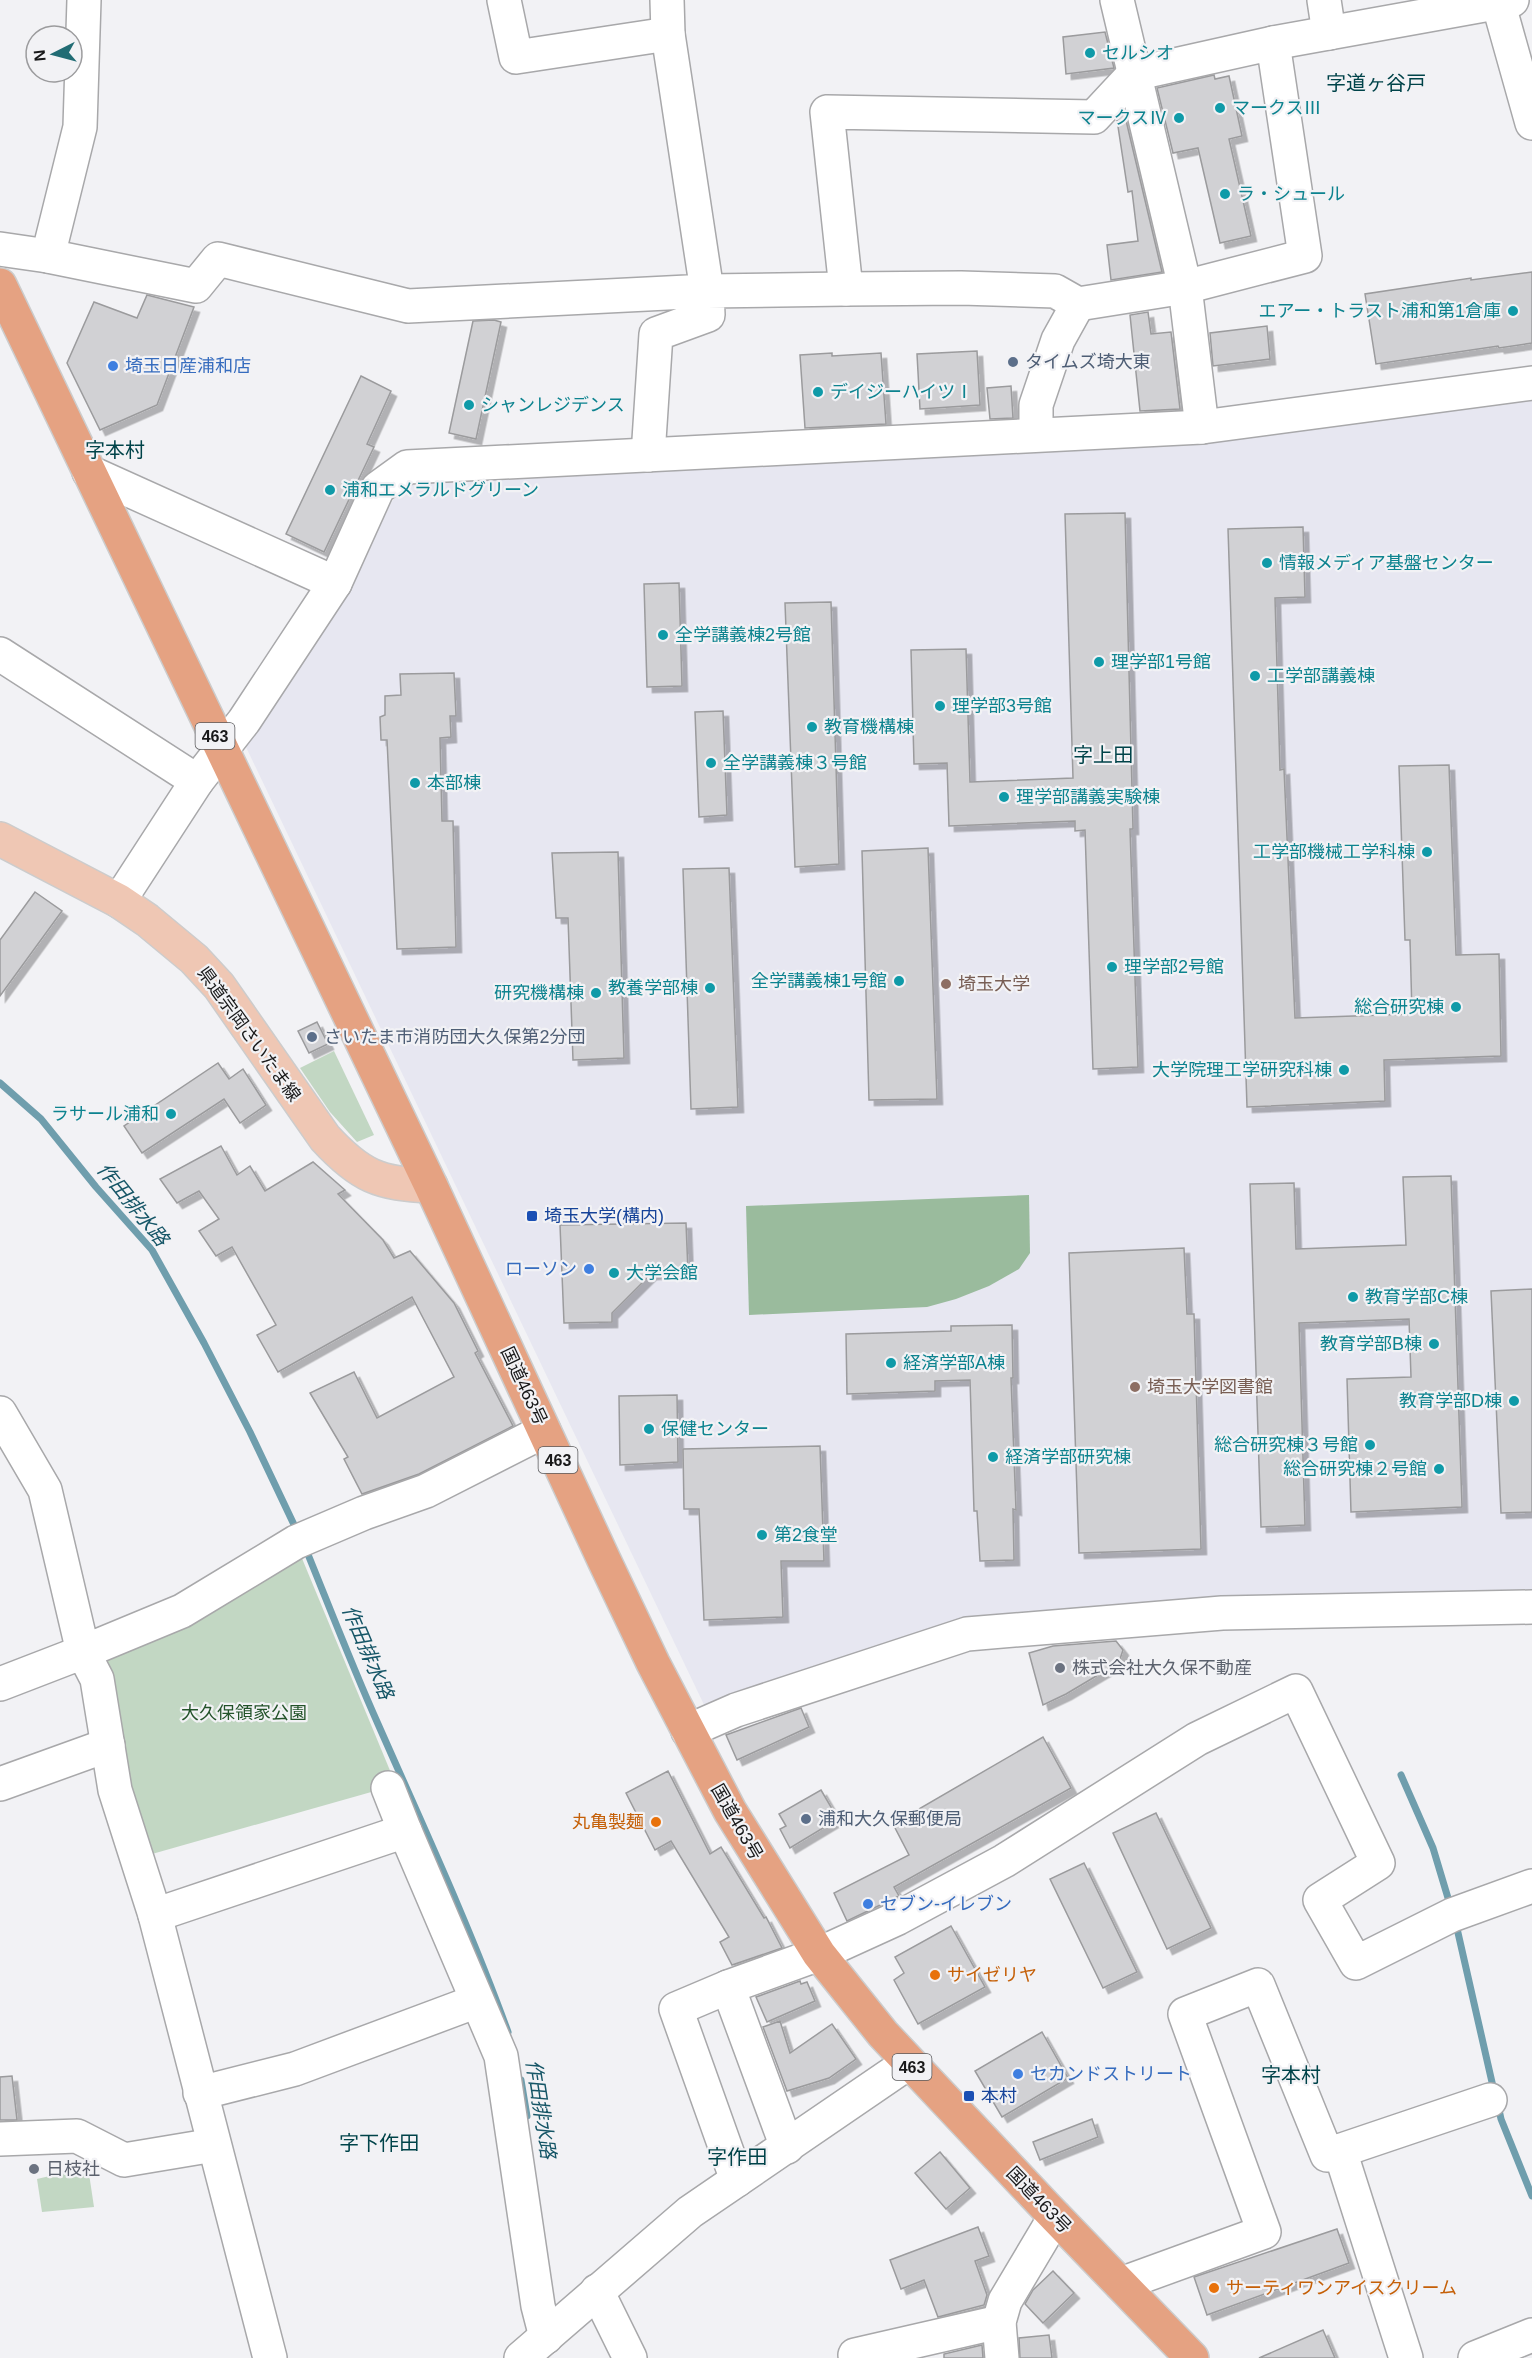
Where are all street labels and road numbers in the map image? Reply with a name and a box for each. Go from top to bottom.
road number: 463 [196,723,234,749]
street label: 県道宗岡さいたま線 [193,963,305,1105]
street label: 国道463号 [497,1344,551,1428]
road number: 463 [538,1447,578,1473]
street label: 国道463号 [707,1781,767,1863]
road number: 463 [892,2054,932,2080]
street label: 国道463号 [1003,2163,1075,2237]

